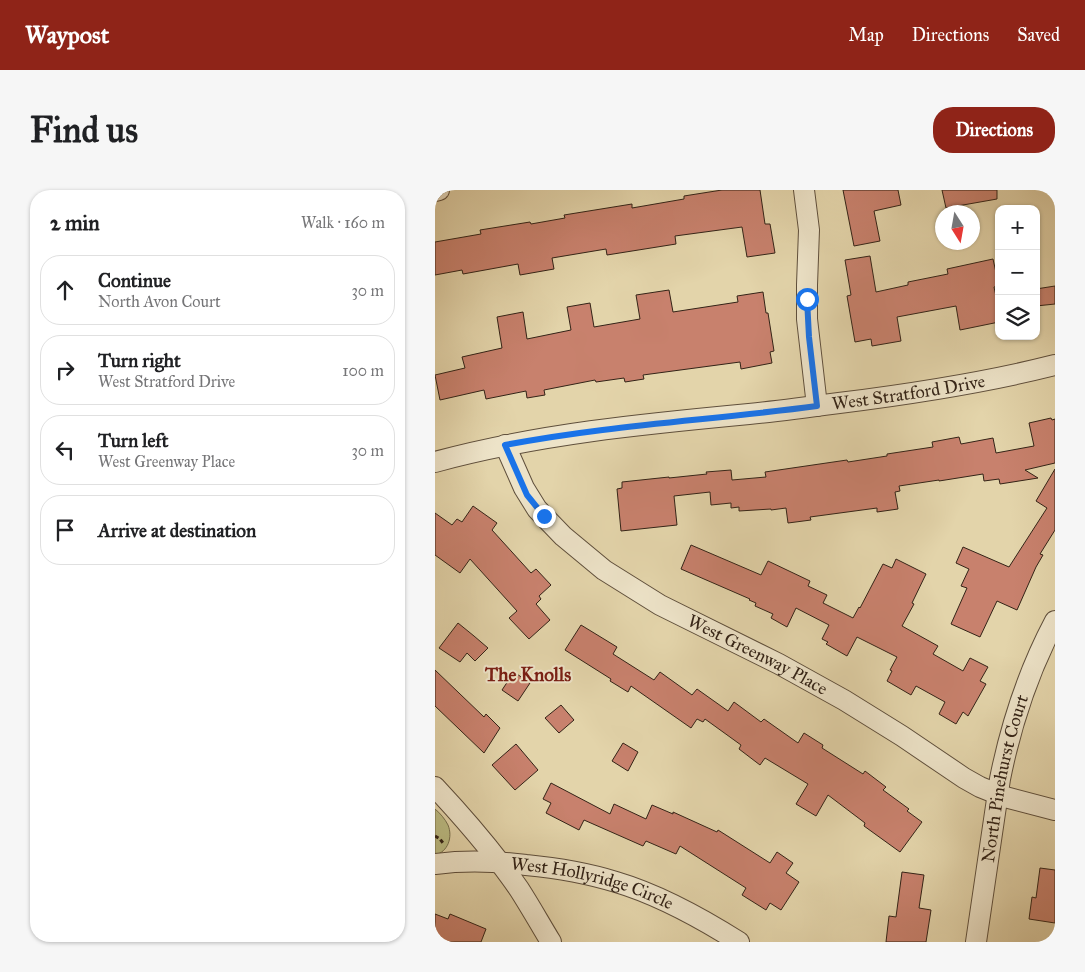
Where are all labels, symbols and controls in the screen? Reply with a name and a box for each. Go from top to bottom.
text: Waypost [25,20,109,50]
text: Map [848,24,884,46]
text: Directions [912,24,989,46]
text: Saved [1017,24,1060,46]
button: Directions [933,107,1055,153]
text: Find us [30,109,138,152]
north arrow [935,205,980,250]
map controls [995,205,1040,340]
button: + [995,205,1040,250]
text: 2 min [50,210,100,236]
text: Walk · 160 m [301,213,385,232]
button: − [995,250,1040,295]
text: Continue [98,269,171,292]
icon: ahead [51,276,79,304]
text: 30 m [351,281,384,300]
route start [796,288,819,311]
text: North Avon Court [98,292,221,311]
button: layers [995,295,1040,340]
text: Turn right [98,349,181,372]
icon: right [51,356,79,384]
text: 100 m [342,361,384,380]
street label: West Stratford Drive [831,370,987,415]
text: West Stratford Drive [98,372,235,391]
text: Turn left [98,429,168,452]
icon: left [51,436,79,464]
text: 30 m [351,441,384,460]
text: West Greenway Place [98,452,235,471]
route end [533,505,556,528]
icon: arrive [51,516,79,544]
text: Arrive at destination [98,519,256,542]
street label: West Greenway Place [684,609,831,700]
district label: The Knolls [484,663,571,686]
street label: North Pinehurst Court [977,691,1033,864]
street label: West Hollyridge Circle [510,852,677,914]

